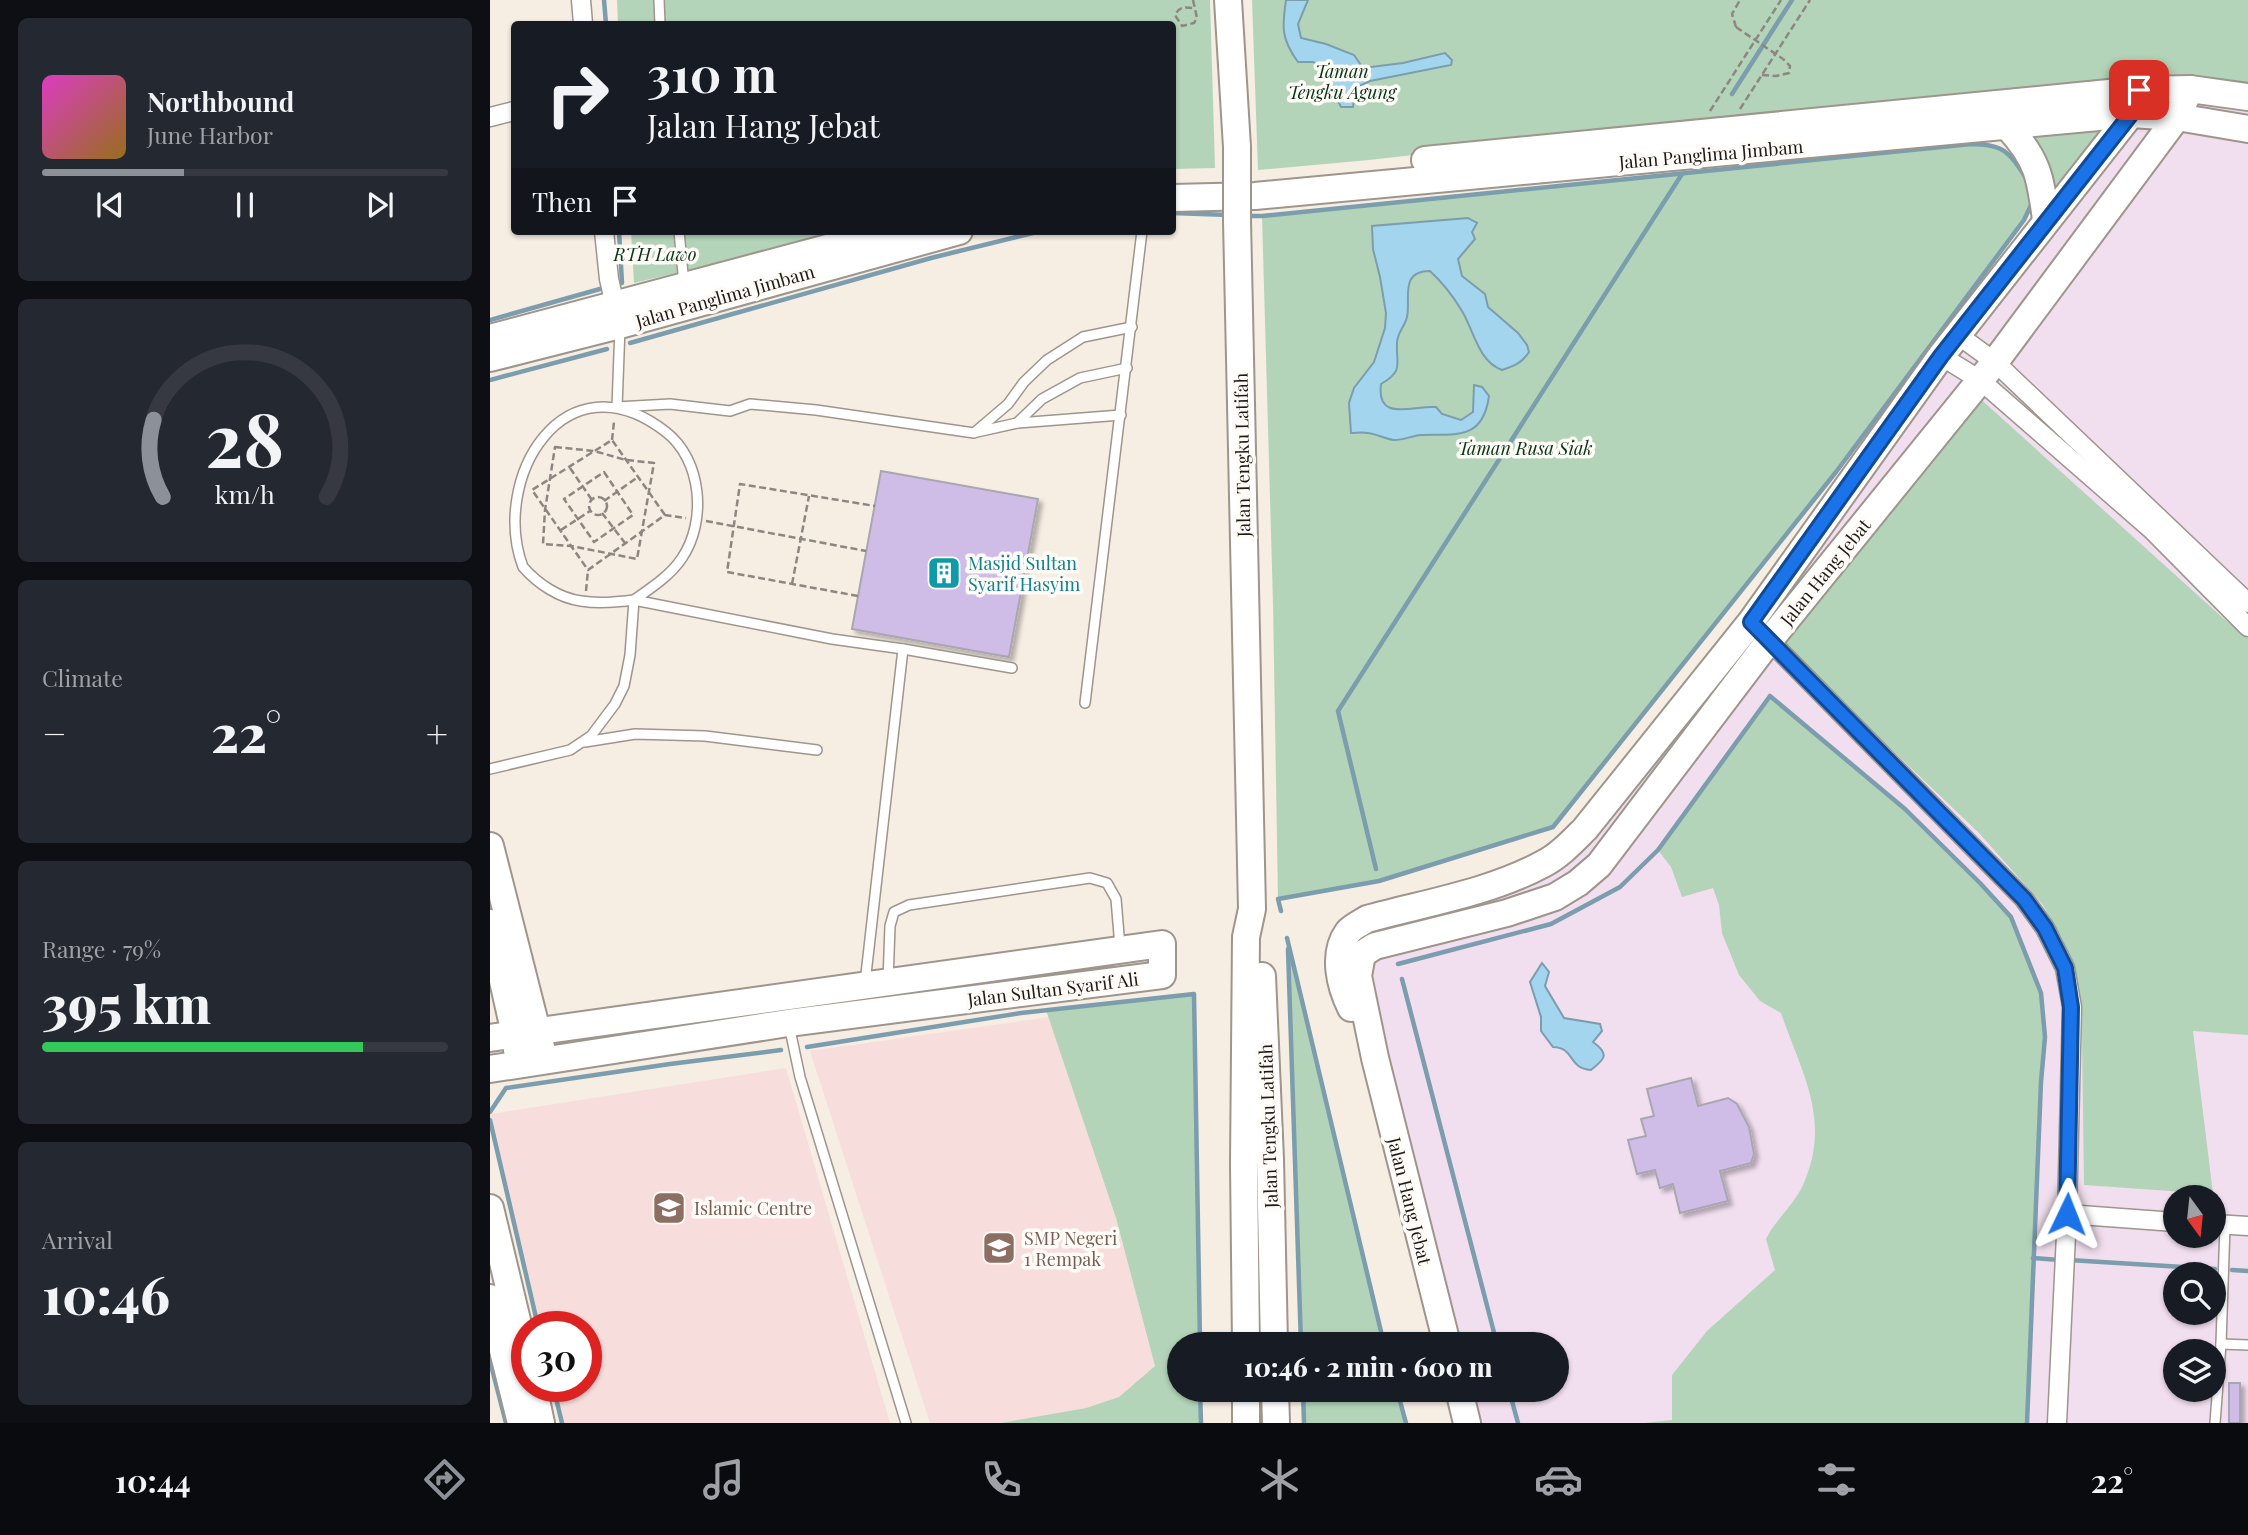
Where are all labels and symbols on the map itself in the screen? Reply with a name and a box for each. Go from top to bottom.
park label: Taman Tengku Agung [1288,59,1398,104]
pin [2109,60,2169,120]
street label: Jalan Panglima Jimbam [1617,134,1804,174]
park label: RTH Lawo [612,242,697,266]
street label: Jalan Panglima Jimbam [632,259,817,333]
street label: Jalan Tengku Latifah [1229,372,1255,538]
park label: Taman Rusa Siak [1457,436,1593,460]
street label: Jalan Hang Jebat [1774,513,1876,631]
place label: Masjid Sultan Syarif Hasyim [968,551,1080,596]
building icon: Masjid Sultan Syarif Hasyim [925,554,963,592]
street label: Jalan Sultan Syarif Ali [965,967,1140,1012]
street label: Jalan Tengku Latifah [1253,1043,1283,1210]
street label: Jalan Hang Jebat [1382,1134,1438,1268]
position arrow [2030,1177,2104,1251]
north arrow [2163,1185,2226,1248]
school or university icon: Islamic Centre [650,1189,688,1227]
place label: Islamic Centre [694,1196,812,1220]
place label: SMP Negeri 1 Rempak [1024,1226,1117,1271]
school or university icon: SMP Negeri 1 Rempak [980,1229,1018,1267]
speed limit sign: 30 [511,1311,602,1402]

